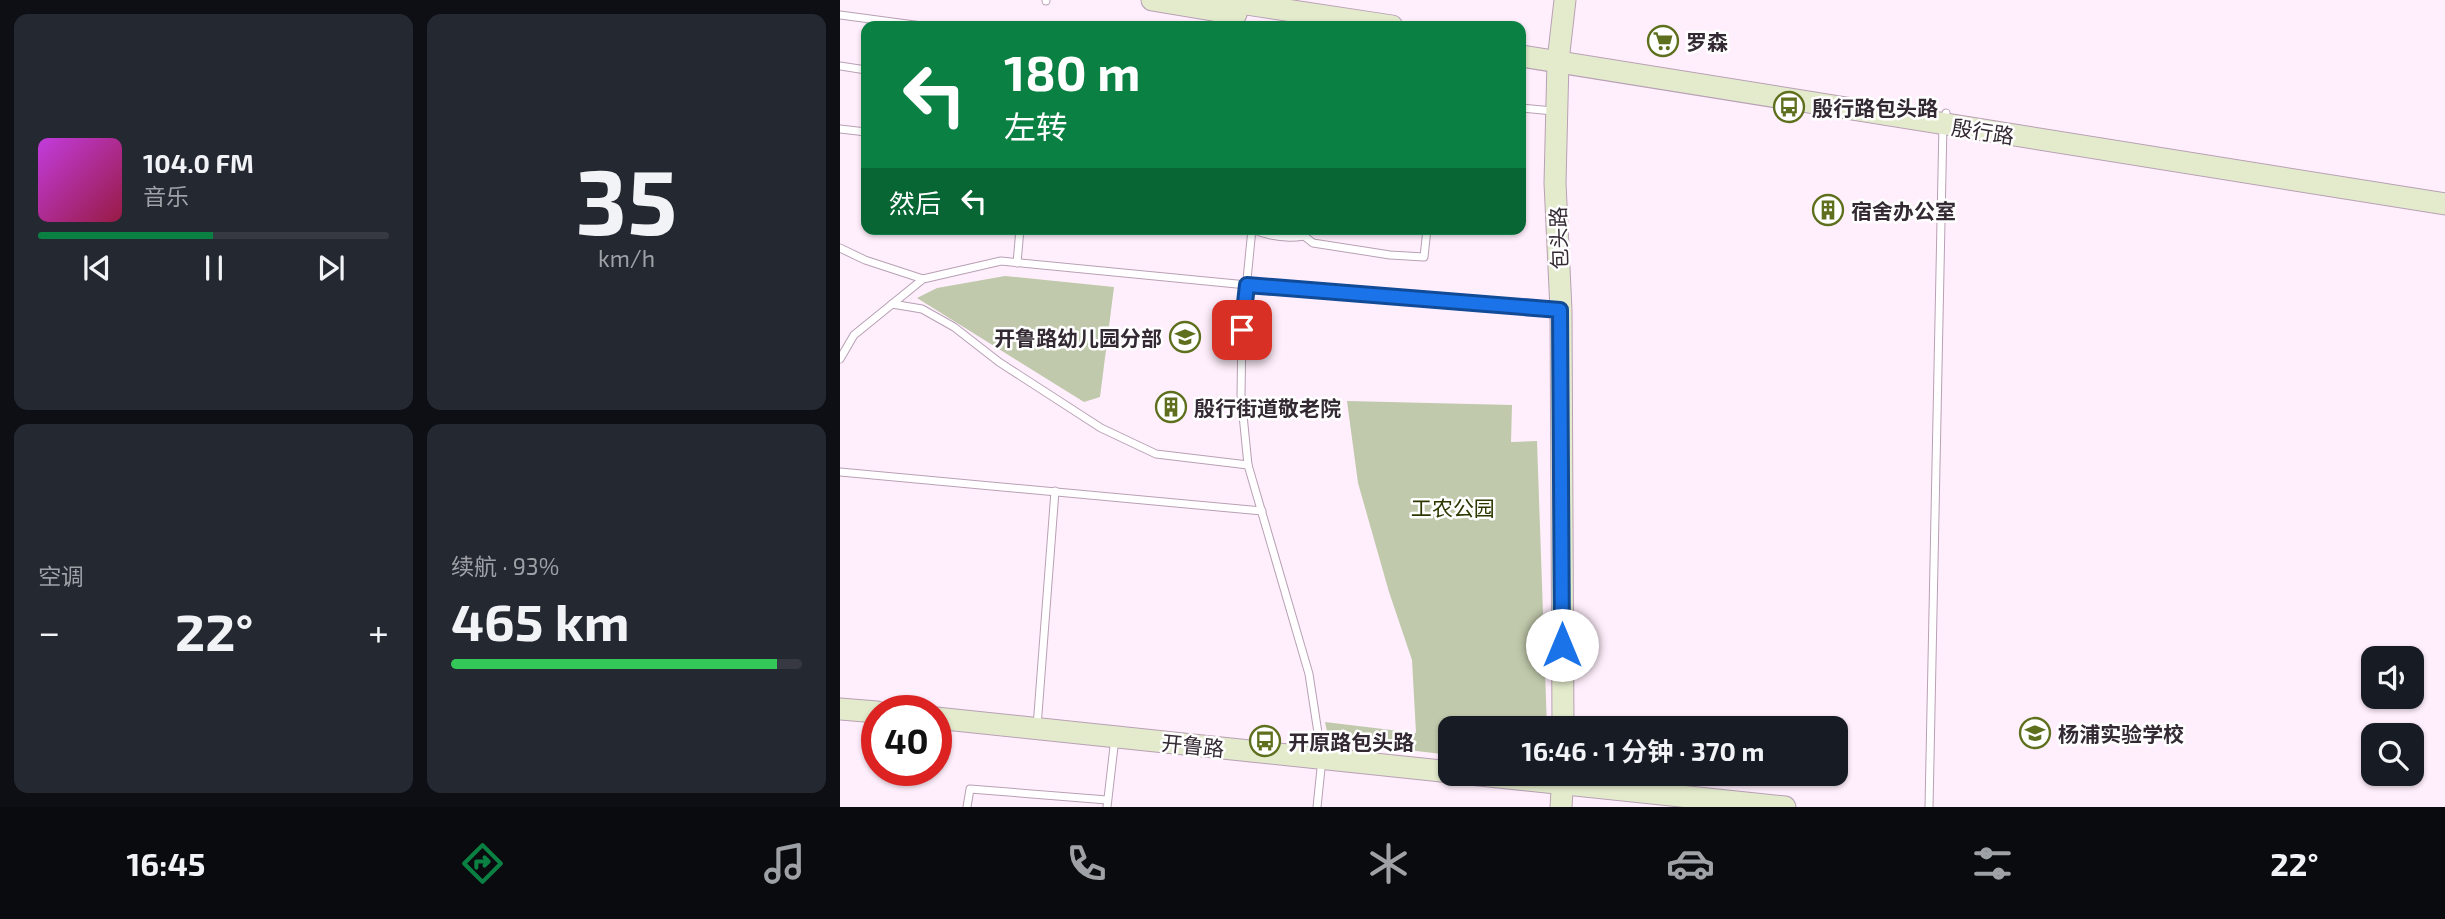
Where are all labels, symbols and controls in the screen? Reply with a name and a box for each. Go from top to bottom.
supermarket icon: 罗森 [1646,24,1680,58]
place label: 罗森 [1686,29,1728,54]
text: 180 m [1004,42,1140,101]
icon: left [889,49,980,140]
bus stop icon: 殷行路包头路 [1772,90,1806,124]
place label: 殷行路包头路 [1812,95,1938,120]
text: 左转 [1004,107,1068,145]
street label: 殷行路 [1950,114,2016,148]
text: 35 [576,144,677,253]
text: 104.0 FM [143,147,254,178]
text: 音乐 [143,182,189,210]
icon: left [955,182,993,220]
text: 然后 [889,187,941,218]
building icon: 宿舍办公室 [1811,193,1845,227]
place label: 宿舍办公室 [1851,198,1956,223]
street label: 包头路 [1544,206,1572,270]
text: km/h [598,244,655,272]
icon: previous [78,249,116,287]
icon: pause [195,249,233,287]
icon: next [312,249,350,287]
pin [1212,300,1272,360]
icon: arrive [1223,311,1261,349]
school or university icon: 开鲁路幼儿园分部 [1168,320,1202,354]
place label: 开鲁路幼儿园分部 [994,325,1162,350]
building icon: 殷行街道敬老院 [1154,390,1188,424]
place label: 殷行街道敬老院 [1194,395,1341,420]
park label: 工农公园 [1411,495,1495,520]
text: 续航 · 93% [451,552,559,580]
text: 空调 [38,562,84,590]
text: 465 km [451,589,630,651]
text: 22° [175,599,253,661]
text: − [38,608,60,654]
text: + [368,608,389,654]
position arrow [1525,608,1599,682]
map controls [2361,646,2424,786]
button: sound [2361,646,2424,709]
speed limit sign: 40 [861,695,952,786]
school or university icon: 杨浦实验学校 [2018,716,2052,750]
place label: 杨浦实验学校 [2058,721,2184,746]
button: search [2361,723,2424,786]
bus stop icon: 开原路包头路 [1248,724,1282,758]
street label: 开鲁路 [1160,729,1226,761]
place label: 开原路包头路 [1288,729,1414,754]
text: 16:46 · 1 分钟 · 370 m [1522,735,1764,766]
icon: directions [458,839,507,888]
icon: music [760,839,809,888]
icon: phone [1062,839,1111,888]
icon: climate [1364,839,1413,888]
icon: car [1666,839,1715,888]
icon: filters [1968,839,2017,888]
text: 16:45 [126,844,205,882]
text: 22° [2270,844,2318,882]

